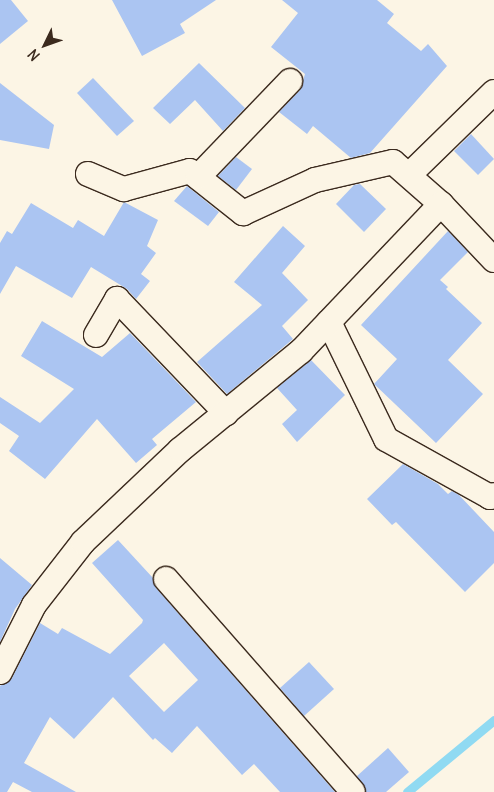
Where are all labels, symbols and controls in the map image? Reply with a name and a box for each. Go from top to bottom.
north arrow [20,20,70,70]
text: N [24,45,44,65]

